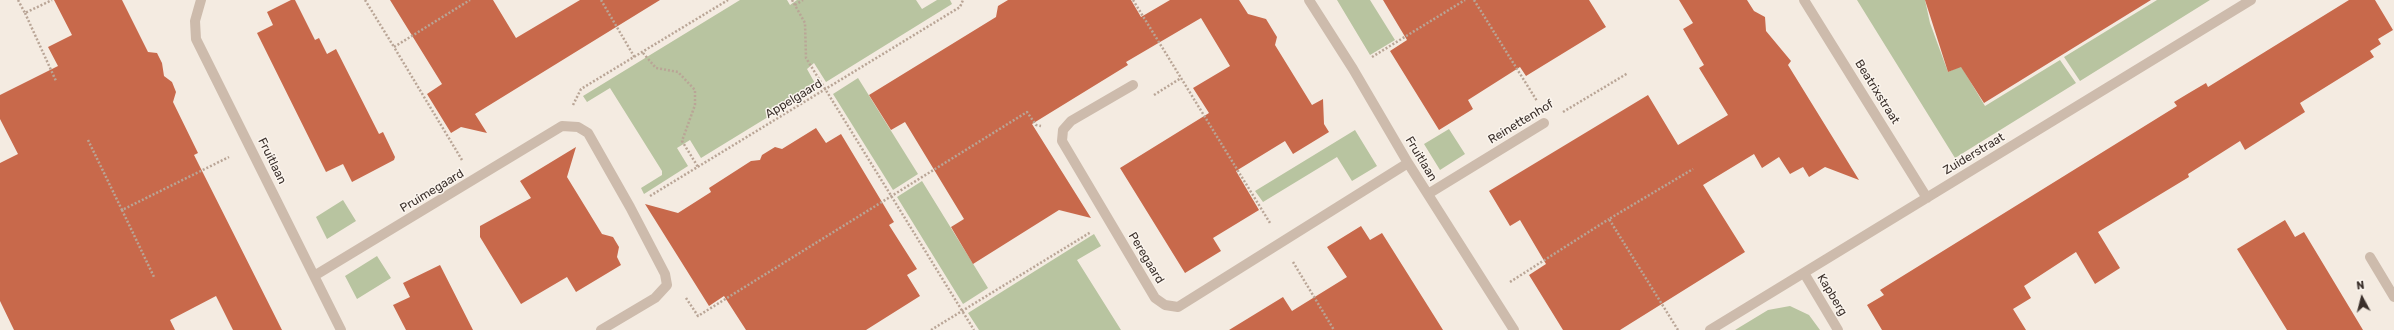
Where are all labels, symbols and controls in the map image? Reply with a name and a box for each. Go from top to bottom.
street label: Beatrixstraat [1852,57,1902,127]
street label: Appelgaard [763,76,825,122]
street label: Reinettenhof [1486,97,1556,147]
street label: Zuiderstraat [1941,130,2007,178]
street label: Fruitlaan [1402,134,1440,184]
street label: Fruitlaan [255,136,289,186]
street label: Pruimegaard [398,166,466,216]
street label: Peregaard [1125,230,1167,286]
street label: Kapberg [1814,271,1850,319]
north arrow [2342,278,2382,318]
text: N [2356,279,2365,293]

